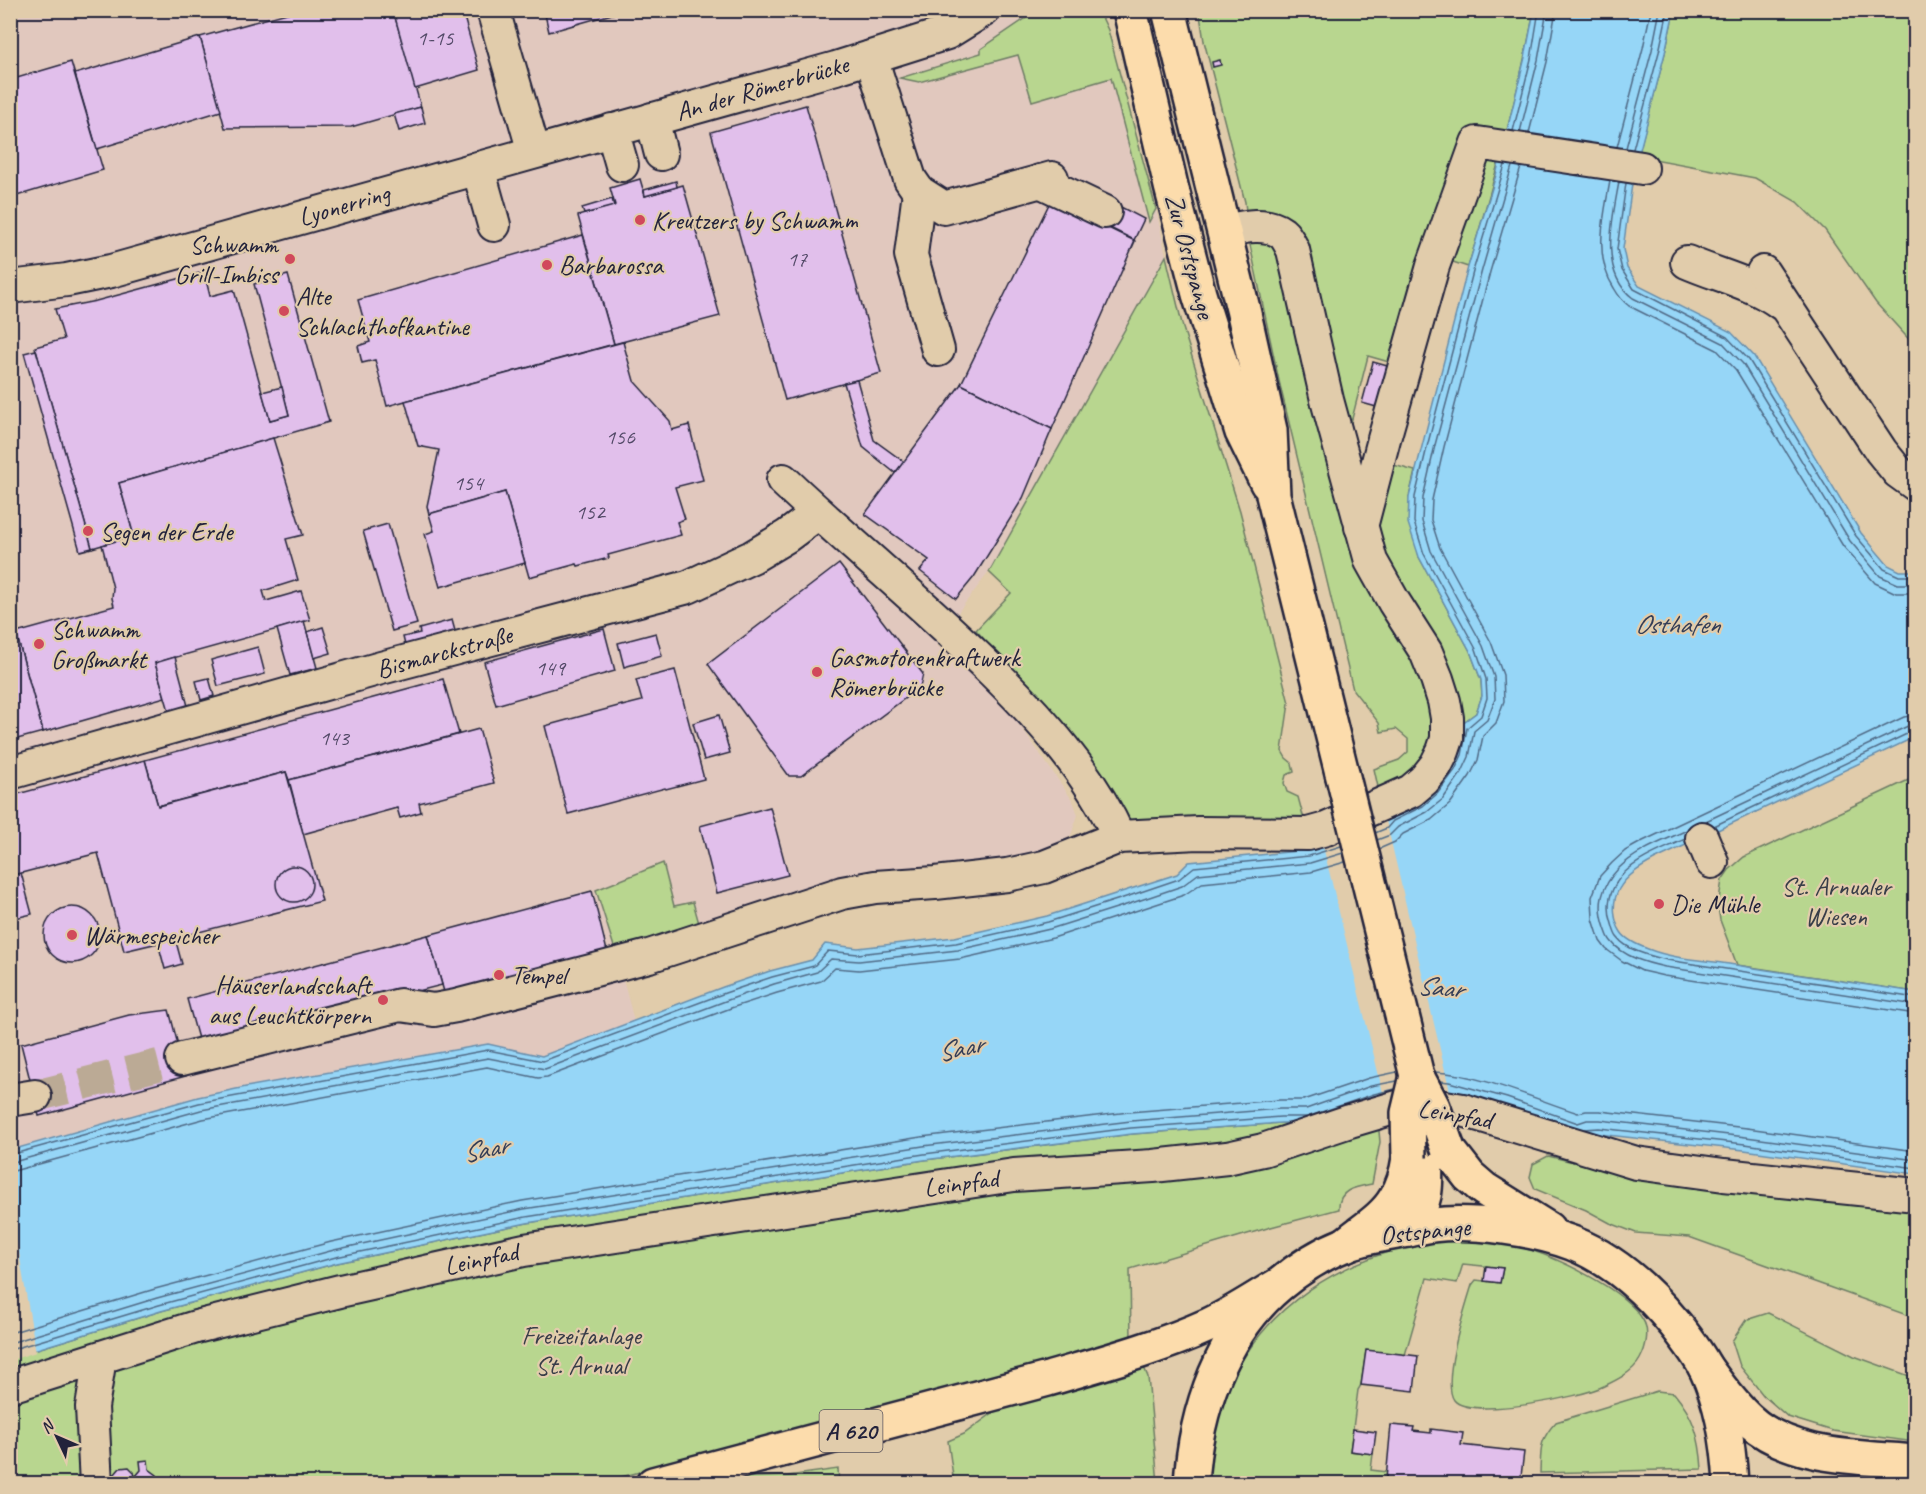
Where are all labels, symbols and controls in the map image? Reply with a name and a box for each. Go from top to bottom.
house number: 1-15 [417,24,455,52]
street label: An der Römerbrücke [672,47,855,128]
street label: Lyonerring [295,176,395,234]
street label: Zur Ostspange [1158,190,1223,324]
place label: Kreutzers by Schwamm [652,204,859,237]
marker: Kreutzers by Schwamm [633,213,647,227]
place label: Schwamm Grill-Imbiss [175,228,280,291]
house number: 17 [787,245,808,273]
place label: Barbarossa [559,249,664,282]
marker: Schwamm Grill-Imbiss [283,252,297,266]
marker: Barbarossa [540,258,554,272]
place label: Alte Schlachthofkantine [296,280,470,343]
marker: Alte Schlachthofkantine [277,304,291,318]
house number: 156 [605,423,636,451]
house number: 154 [453,469,485,497]
house number: 152 [575,498,607,526]
place label: Segen der Erde [100,515,235,548]
marker: Segen der Erde [81,524,95,538]
water label: Osthafen [1635,607,1722,641]
place label: Schwamm Großmarkt [51,613,148,676]
street label: Bismarckstraße [373,617,518,686]
marker: Schwamm Großmarkt [32,637,46,651]
place label: Gasmotorenkraftwerk Römerbrücke [829,641,1022,704]
house number: 149 [535,654,567,682]
marker: Gasmotorenkraftwerk Römerbrücke [810,665,824,679]
house number: 143 [319,724,351,752]
park label: St. Arnualer Wiesen [1781,870,1893,933]
place label: Die Mühle [1671,888,1762,921]
marker: Die Mühle [1652,897,1666,911]
place label: Wärmespeicher [84,919,221,952]
marker: Wärmespeicher [65,928,79,942]
place label: Tempel [511,959,571,992]
marker: Tempel [492,968,506,982]
water label: Saar [1416,968,1469,1006]
place label: Häuserlandschaft aus Leuchtkörpern [209,969,374,1032]
marker: Häuserlandschaft aus Leuchtkörpern [376,993,390,1007]
water label: Saar [934,1026,991,1069]
street label: Leinpfad [1416,1091,1498,1137]
water label: Saar [459,1127,516,1170]
street label: Leinpfad [922,1161,1004,1205]
street label: Ostspange [1378,1210,1473,1252]
street label: Leinpfad [441,1234,524,1283]
park label: Freizeitanlage St. Arnual [521,1319,643,1382]
north arrow [27,1407,87,1467]
road number: A 620 [820,1410,882,1452]
text: N [36,1415,60,1438]

